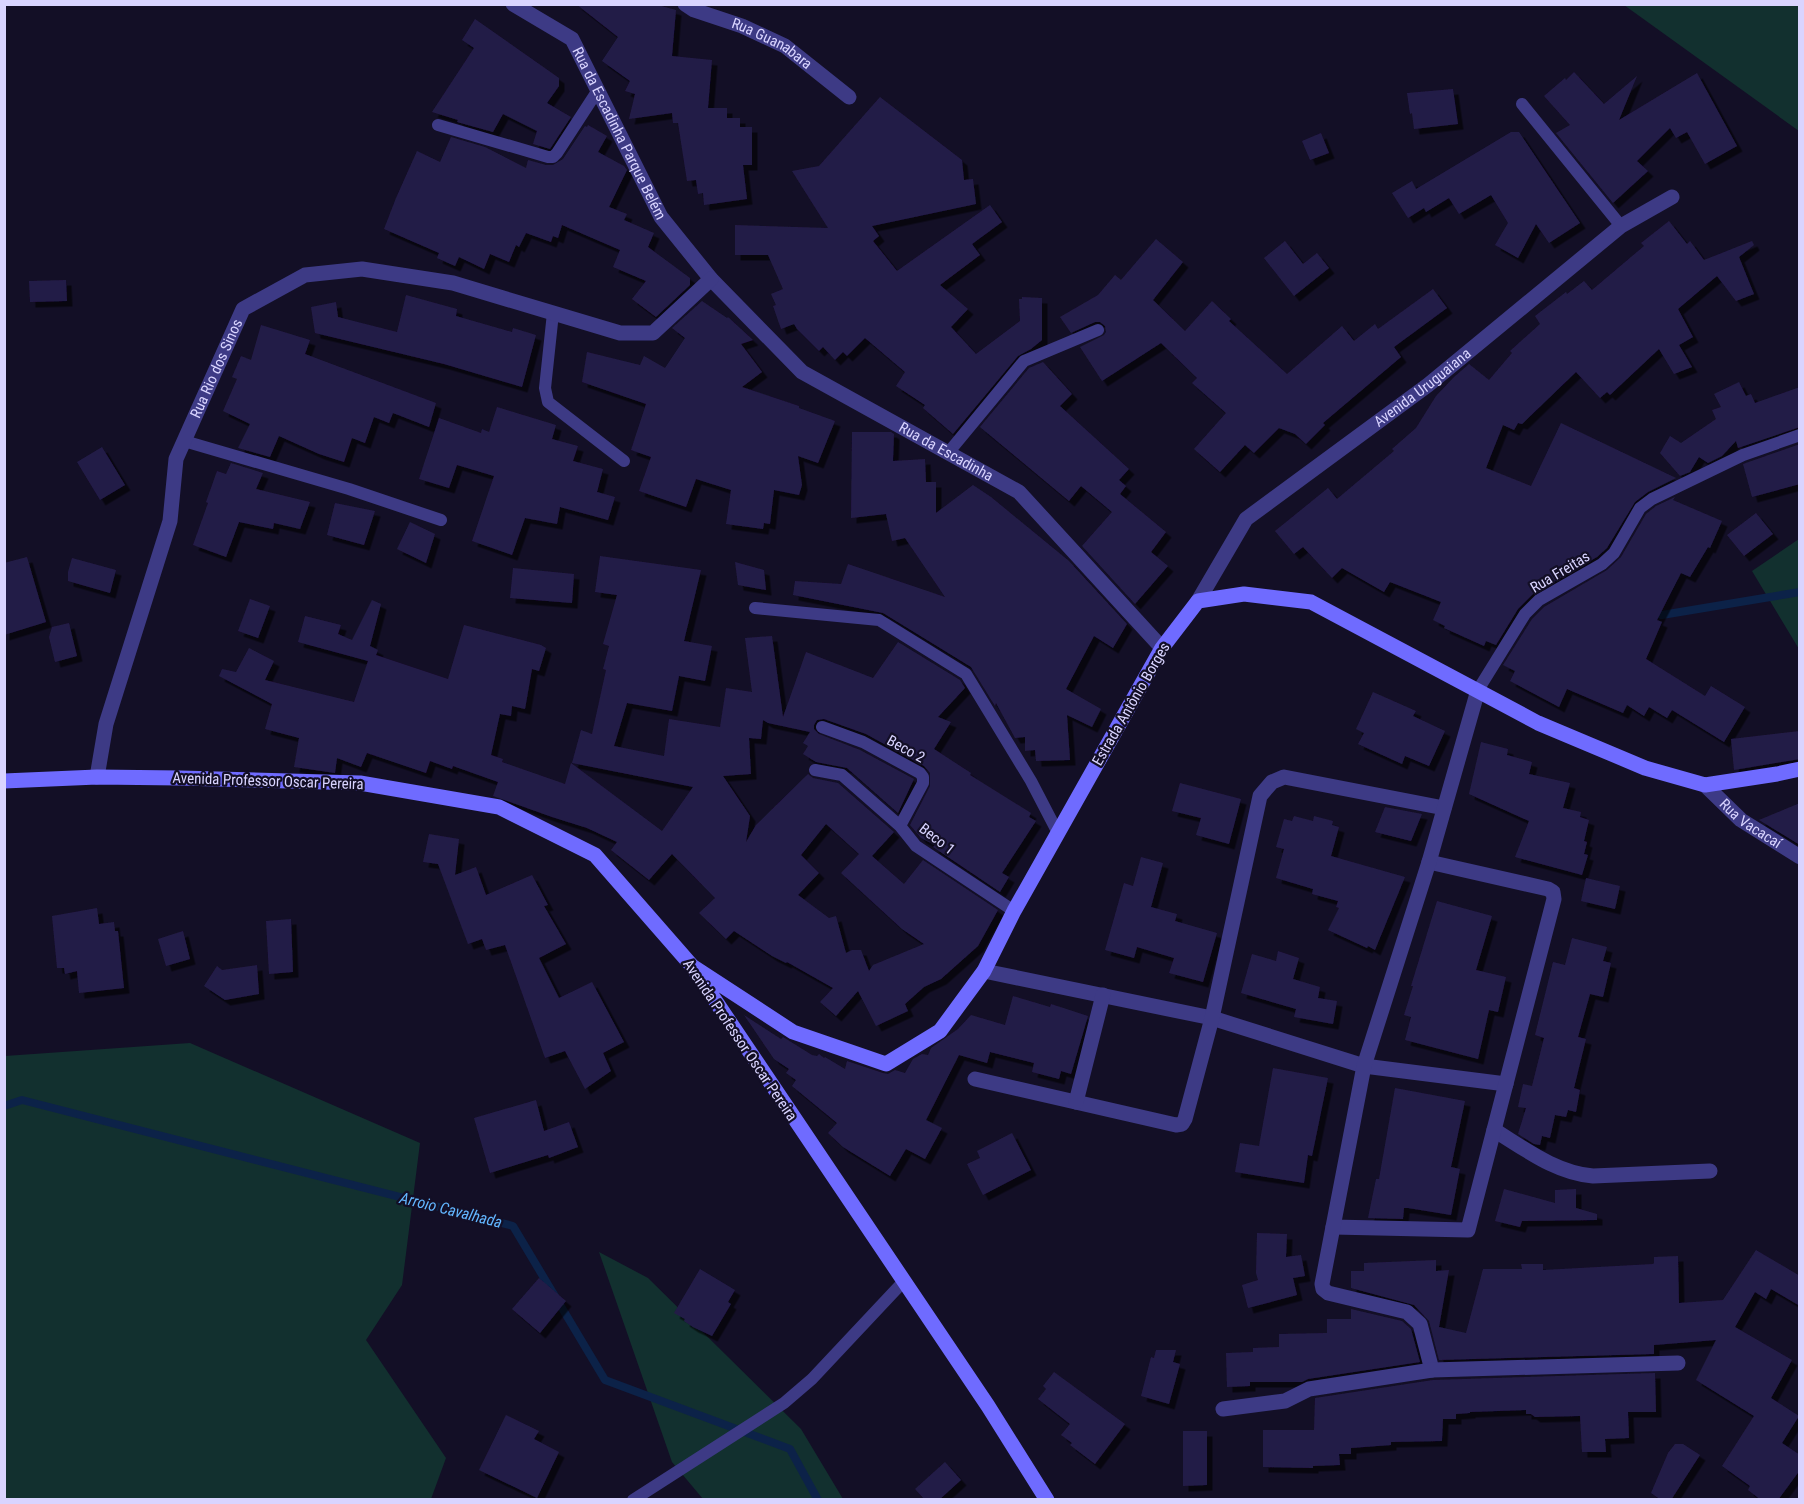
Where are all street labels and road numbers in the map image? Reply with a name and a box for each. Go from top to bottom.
street label: Rua Guanabara [729,14,816,73]
street label: Rua da Escadinha Parque Belém [568,44,670,223]
street label: Rua Rio dos Sinos [186,316,246,421]
street label: Avenida Uruguaiana [1370,344,1474,431]
street label: Rua da Escadinha [896,418,996,485]
street label: Rua Freitas [1527,547,1593,597]
street label: Estrada Antônio Borges [1088,639,1174,769]
street label: Beco 2 [884,731,928,767]
street label: Avenida Professor Oscar Pereira [172,769,364,793]
street label: Rua Vacacaí [1716,795,1786,853]
street label: Beco 1 [915,819,959,859]
street label: Avenida Professor Oscar Pereira [679,956,801,1124]

